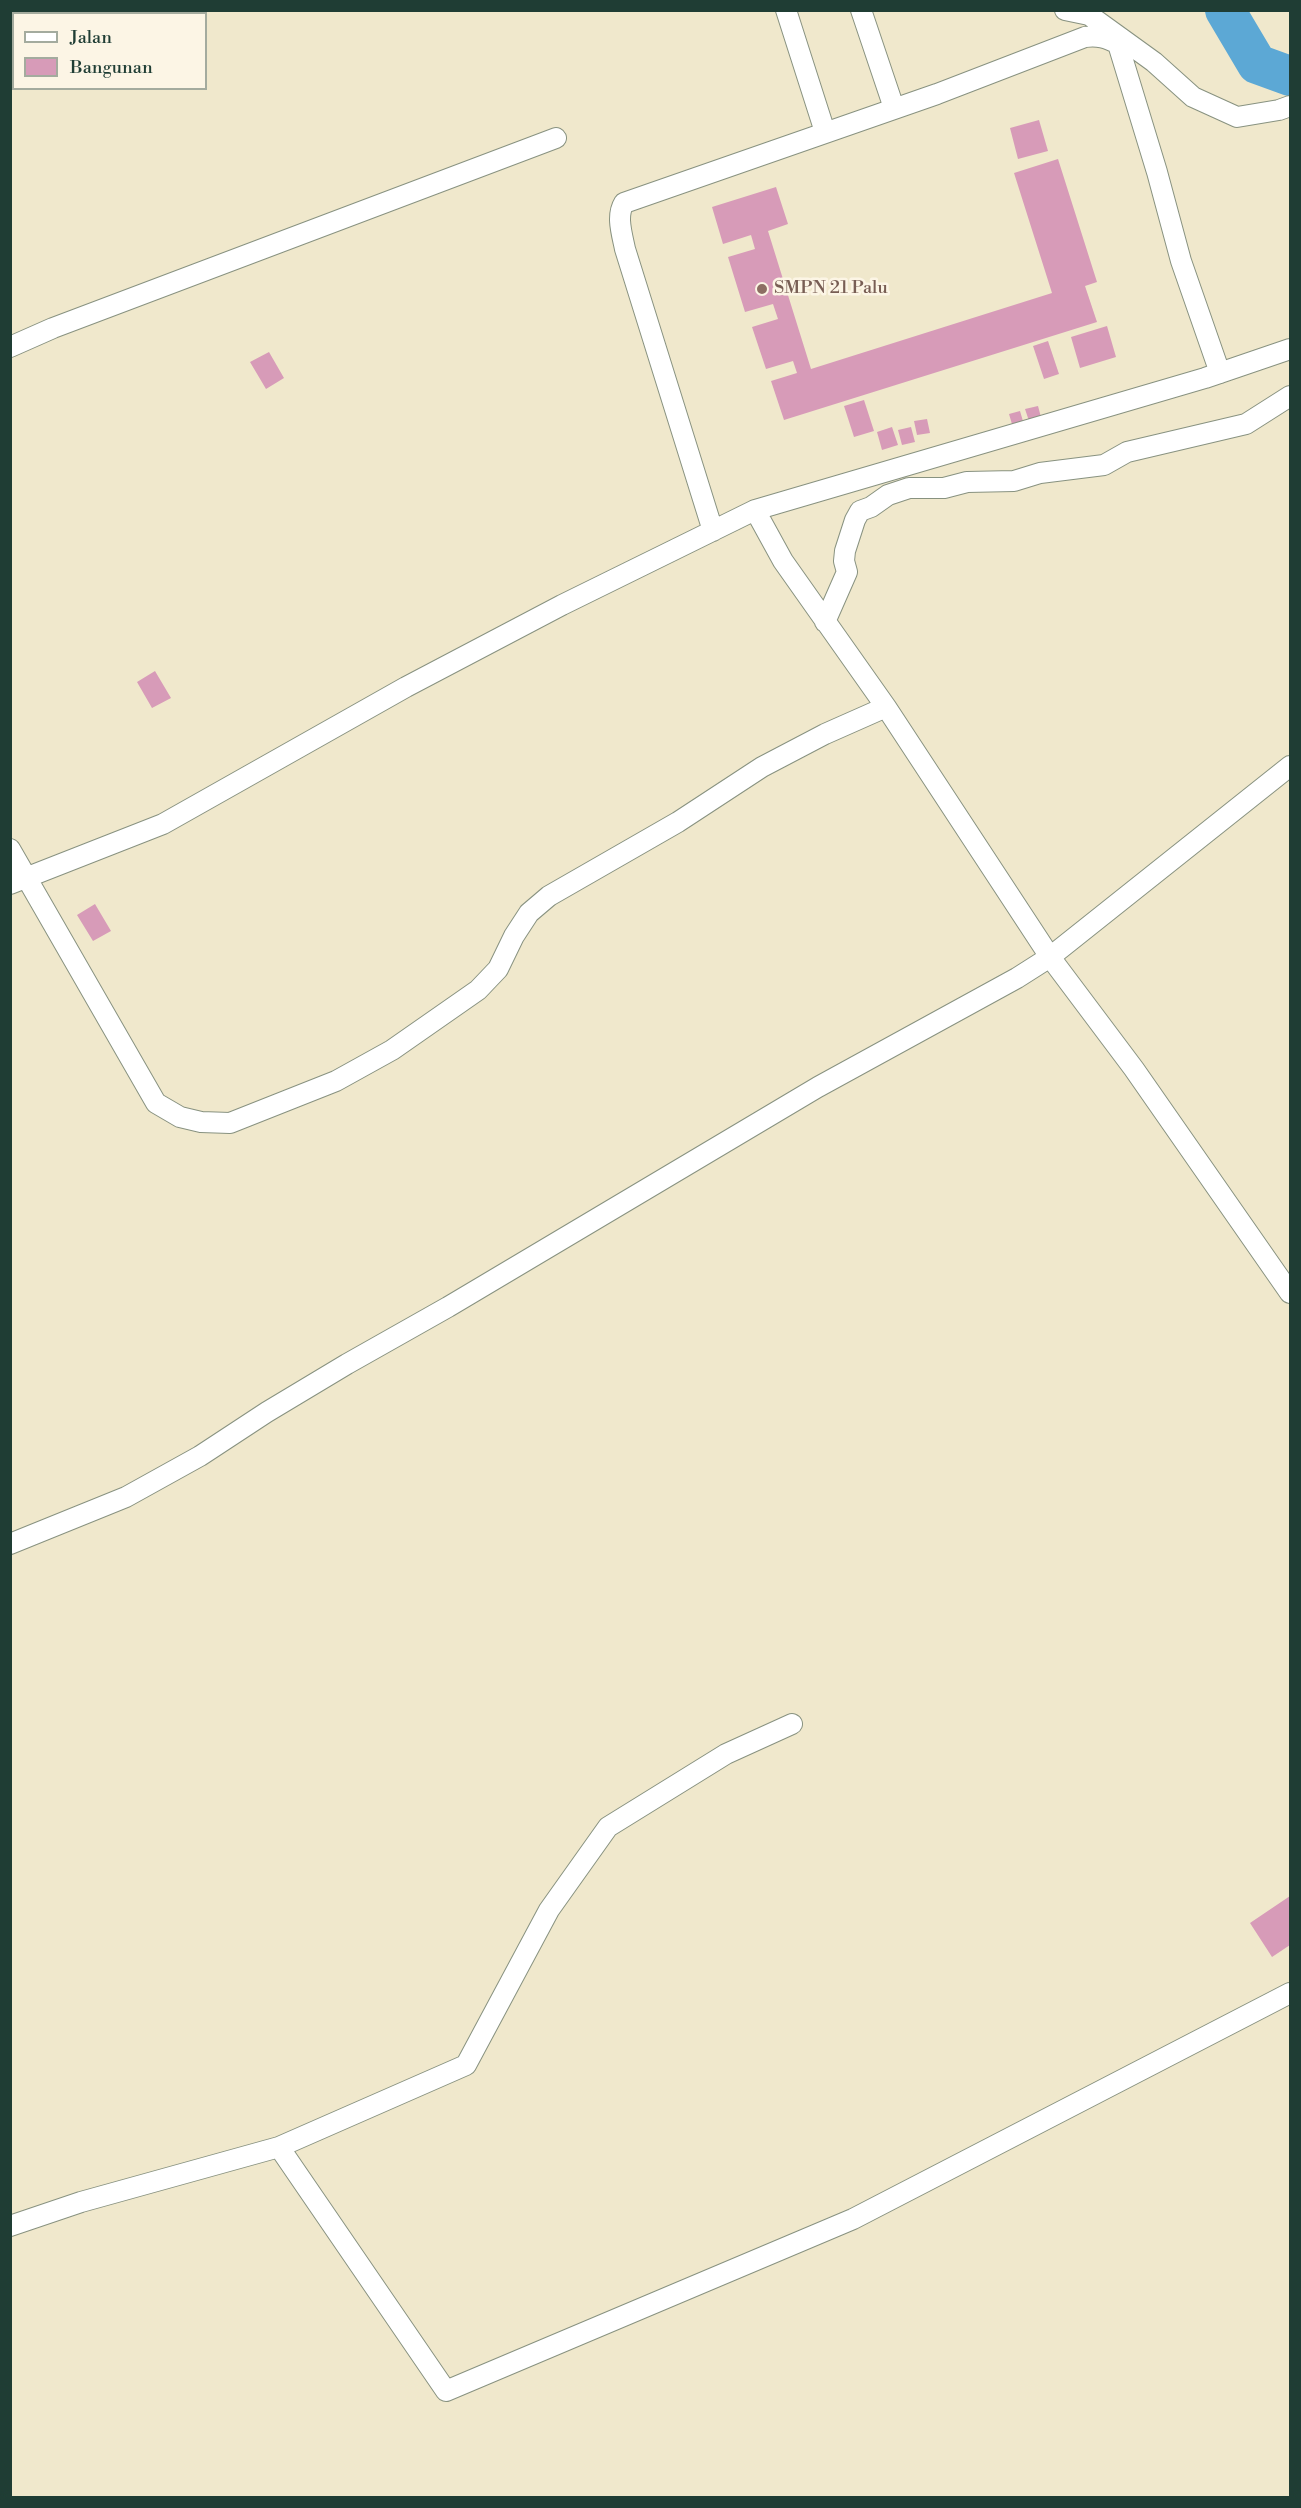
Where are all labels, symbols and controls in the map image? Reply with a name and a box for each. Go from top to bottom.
legend [12,12,207,90]
text: Jalan [70,26,112,49]
text: Bangunan [70,56,153,79]
place label: SMPN 21 Palu [774,278,888,300]
marker: SMPN 21 Palu [755,282,769,296]

